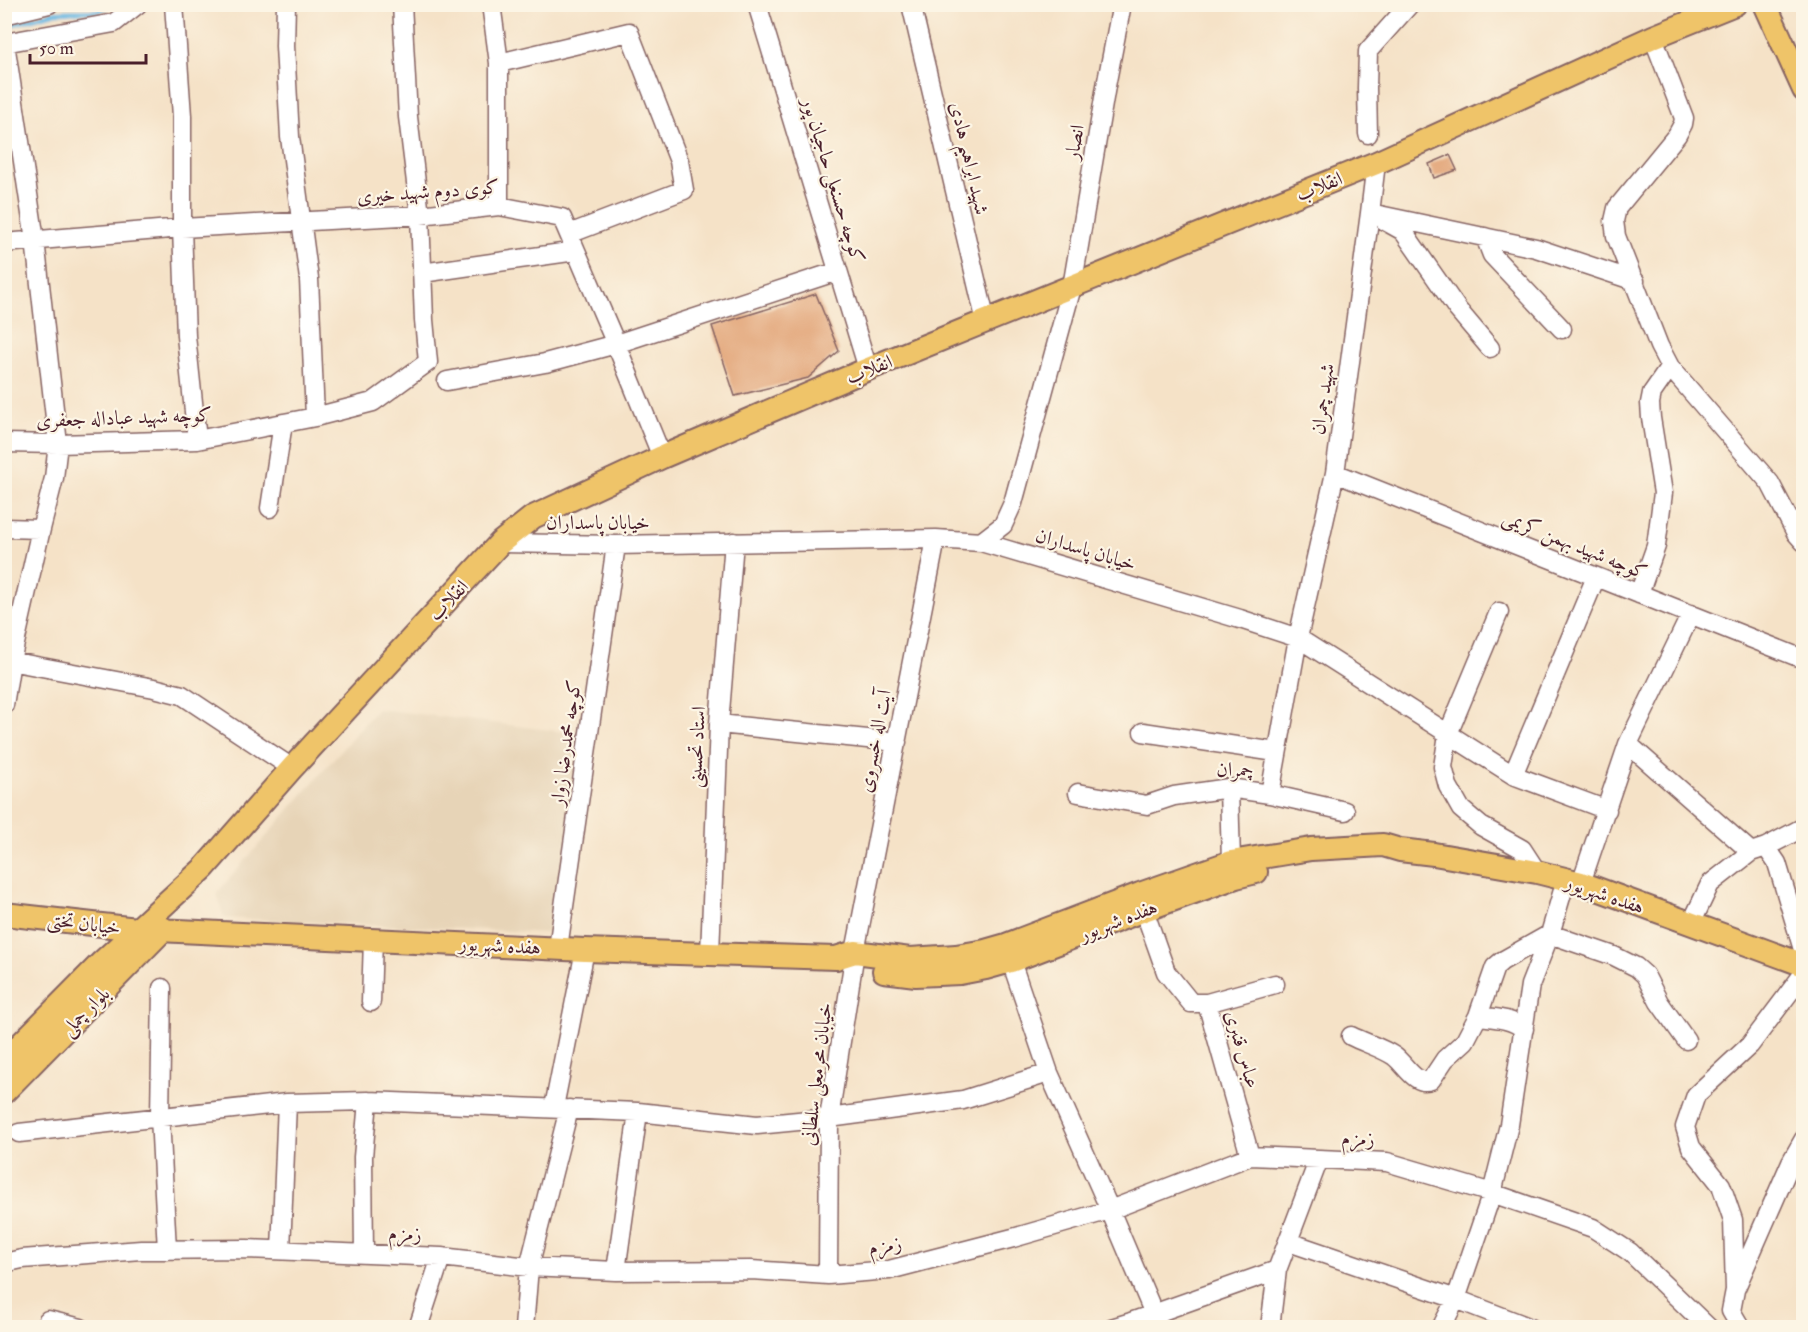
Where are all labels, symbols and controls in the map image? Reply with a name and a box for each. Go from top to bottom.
scale bar [30,27,146,65]
text: 50 m [39,37,74,60]
street label: کوچه حسنعلی حاجیان پور [794,92,871,267]
street label: شهید ابراهیم هادی [938,99,995,219]
street label: انصار [1059,123,1090,164]
street label: انقلاب [1292,166,1346,207]
street label: کوی دوم شهید خیری [356,174,500,214]
street label: انقلاب [842,349,896,390]
street label: شهید چمران [1305,362,1340,436]
street label: کوچه شهید عباداله جعفری [36,402,213,434]
street label: کوچه شهید بهمن کریمی [1498,504,1651,586]
street label: خیابان پاسداران [546,510,650,537]
street label: خیابان پاسداران [1032,522,1139,579]
street label: انقلاب [423,574,474,626]
street label: کوچه محمدرضا زوار [544,678,588,810]
street label: آیت اله خسروی [852,685,898,795]
street label: استاد تحسینی [682,705,713,789]
street label: چمران [1216,757,1254,782]
street label: هفده شهریور [1560,869,1648,920]
street label: هفده شهریور [1074,894,1161,947]
street label: خیابان تختی [45,907,122,942]
street label: هفده شهریور [457,931,541,960]
street label: بلوار چملی [55,981,117,1043]
street label: خیابان محرمعلی سلطانی [795,1001,840,1147]
street label: عباس قنبری [1219,1007,1266,1091]
street label: زمزم [1341,1125,1375,1157]
street label: زمزم [388,1220,422,1252]
street label: زمزم [867,1231,904,1265]

